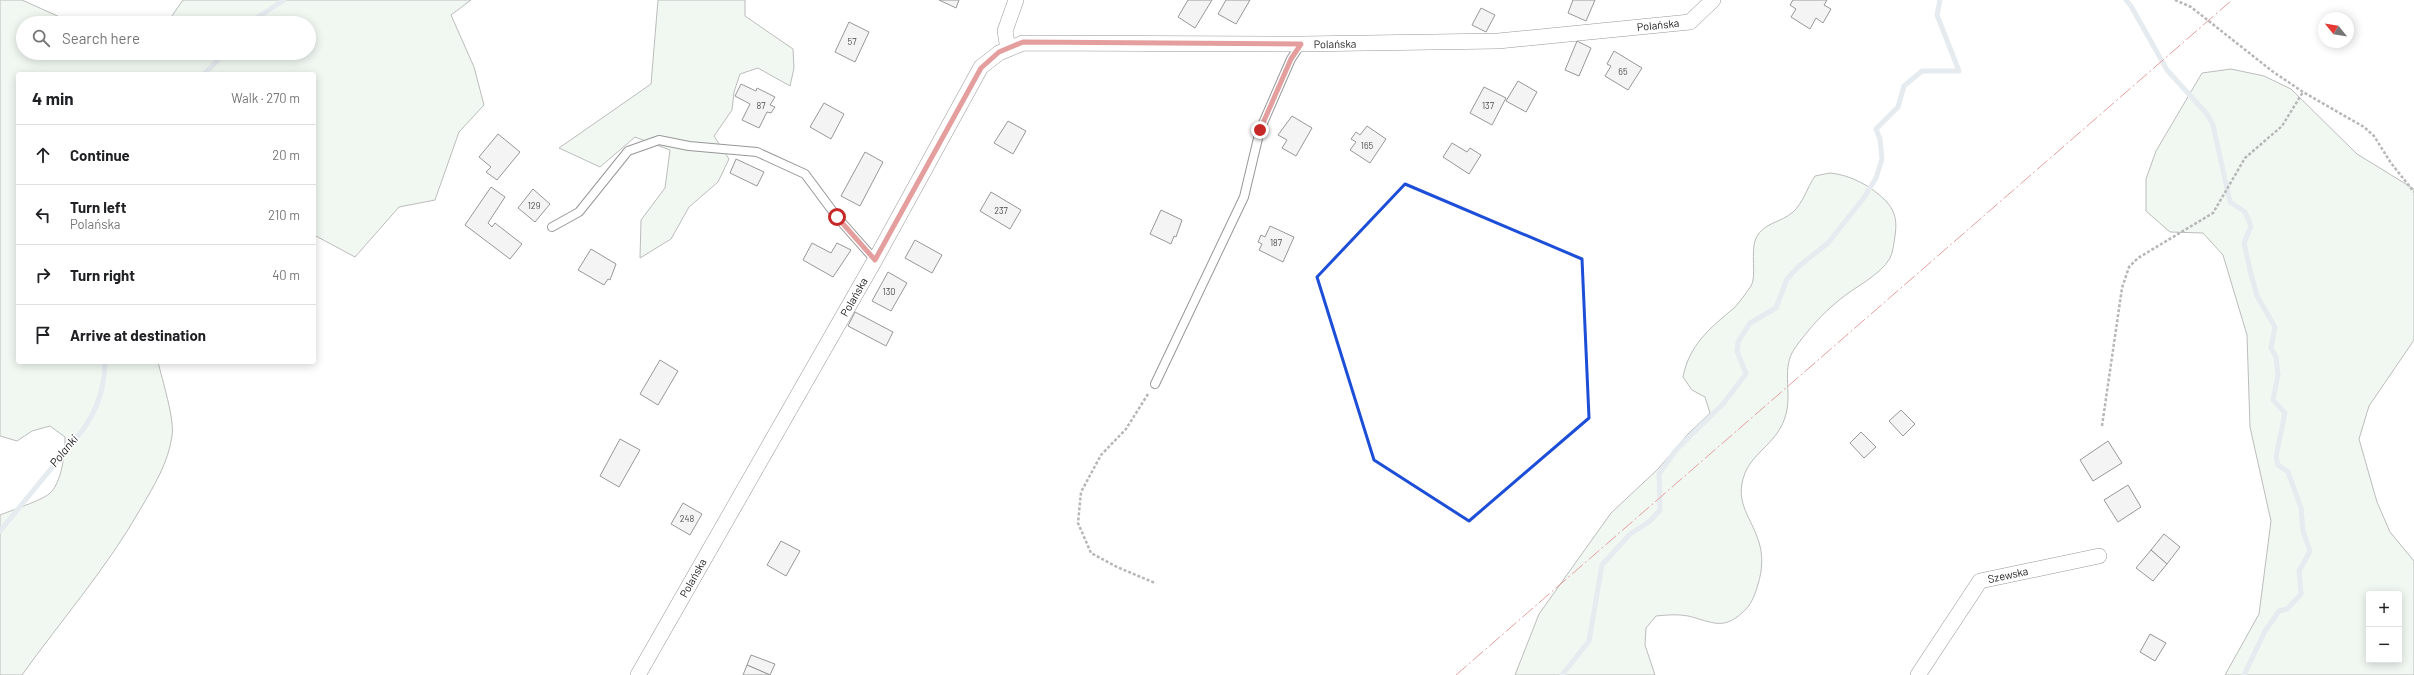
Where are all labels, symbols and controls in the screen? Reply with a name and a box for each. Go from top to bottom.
north arrow [2318,12,2354,48]
search box [16,16,316,60]
street label: Polańska [1636,16,1680,33]
icon: search [30,27,52,49]
text: Search here [62,29,140,47]
house number: 57 [848,36,857,47]
street label: Polańska [1314,37,1356,50]
house number: 65 [1618,66,1628,77]
text: 4 min [32,88,74,108]
text: Walk · 270 m [231,90,300,106]
house number: 87 [757,100,766,111]
house number: 137 [1482,100,1495,111]
route end [1251,121,1269,139]
house number: 165 [1361,140,1374,151]
icon: ahead [32,144,54,166]
text: Continue [70,146,130,164]
text: 20 m [272,147,300,163]
text: Turn left [70,198,126,216]
house number: 129 [528,200,541,211]
icon: left [32,204,54,226]
house number: 237 [994,205,1009,216]
text: 210 m [268,207,300,223]
route start [828,208,846,226]
text: Polańska [70,216,120,232]
house number: 187 [1270,237,1283,248]
icon: right [32,264,54,286]
text: Turn right [70,266,135,284]
text: 40 m [272,267,300,283]
street label: Polańska [837,275,870,318]
house number: 130 [883,286,895,297]
icon: arrive [32,324,54,346]
text: Arrive at destination [70,326,206,344]
water label: Polanki [46,432,80,469]
house number: 248 [680,513,695,524]
street label: Polańska [677,556,709,600]
street label: Szewska [1987,564,2029,585]
map controls [2366,591,2402,663]
button: + [2366,591,2402,627]
button: − [2366,627,2402,663]

